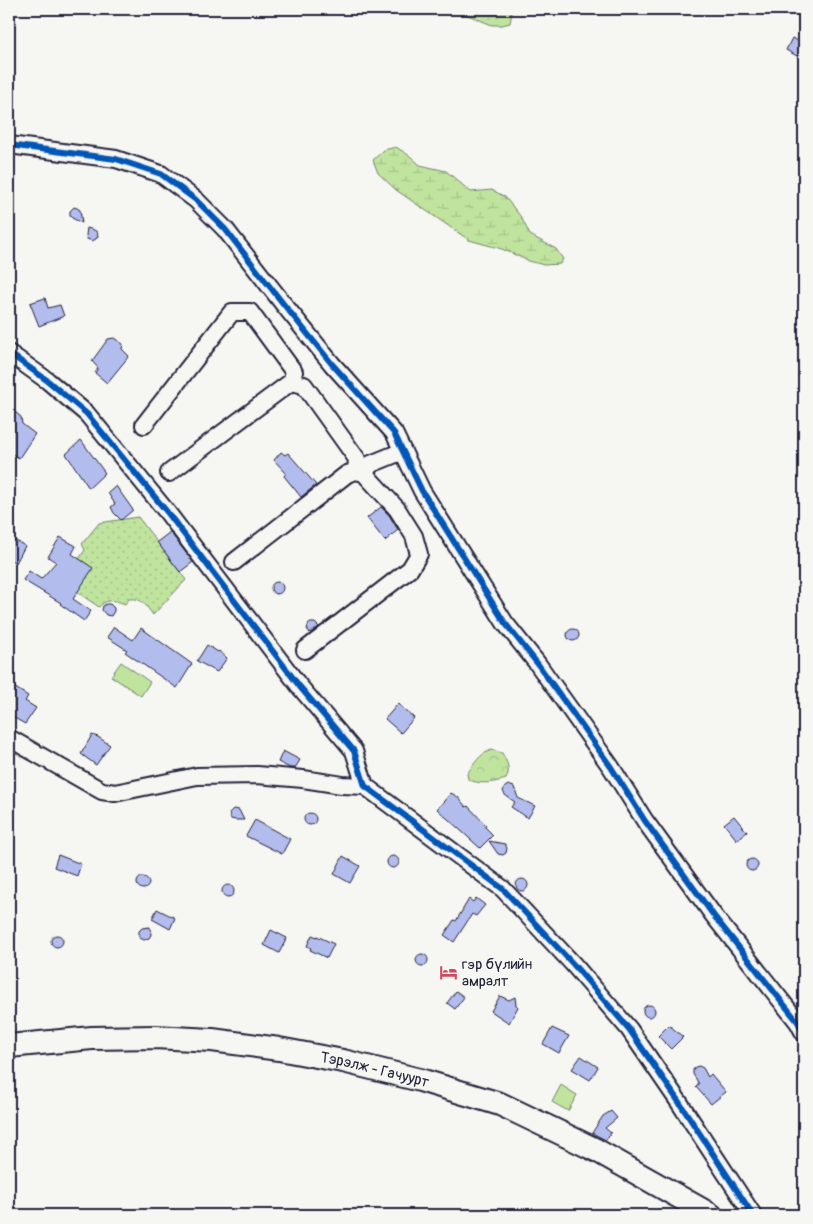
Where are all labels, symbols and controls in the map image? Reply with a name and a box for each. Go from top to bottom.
place label: гэр бүлийн амралт [462,955,532,991]
hotel icon: гэр бүлийн амралт [438,963,458,983]
street label: Тэрэлж - Гачуурт [319,1047,432,1092]

